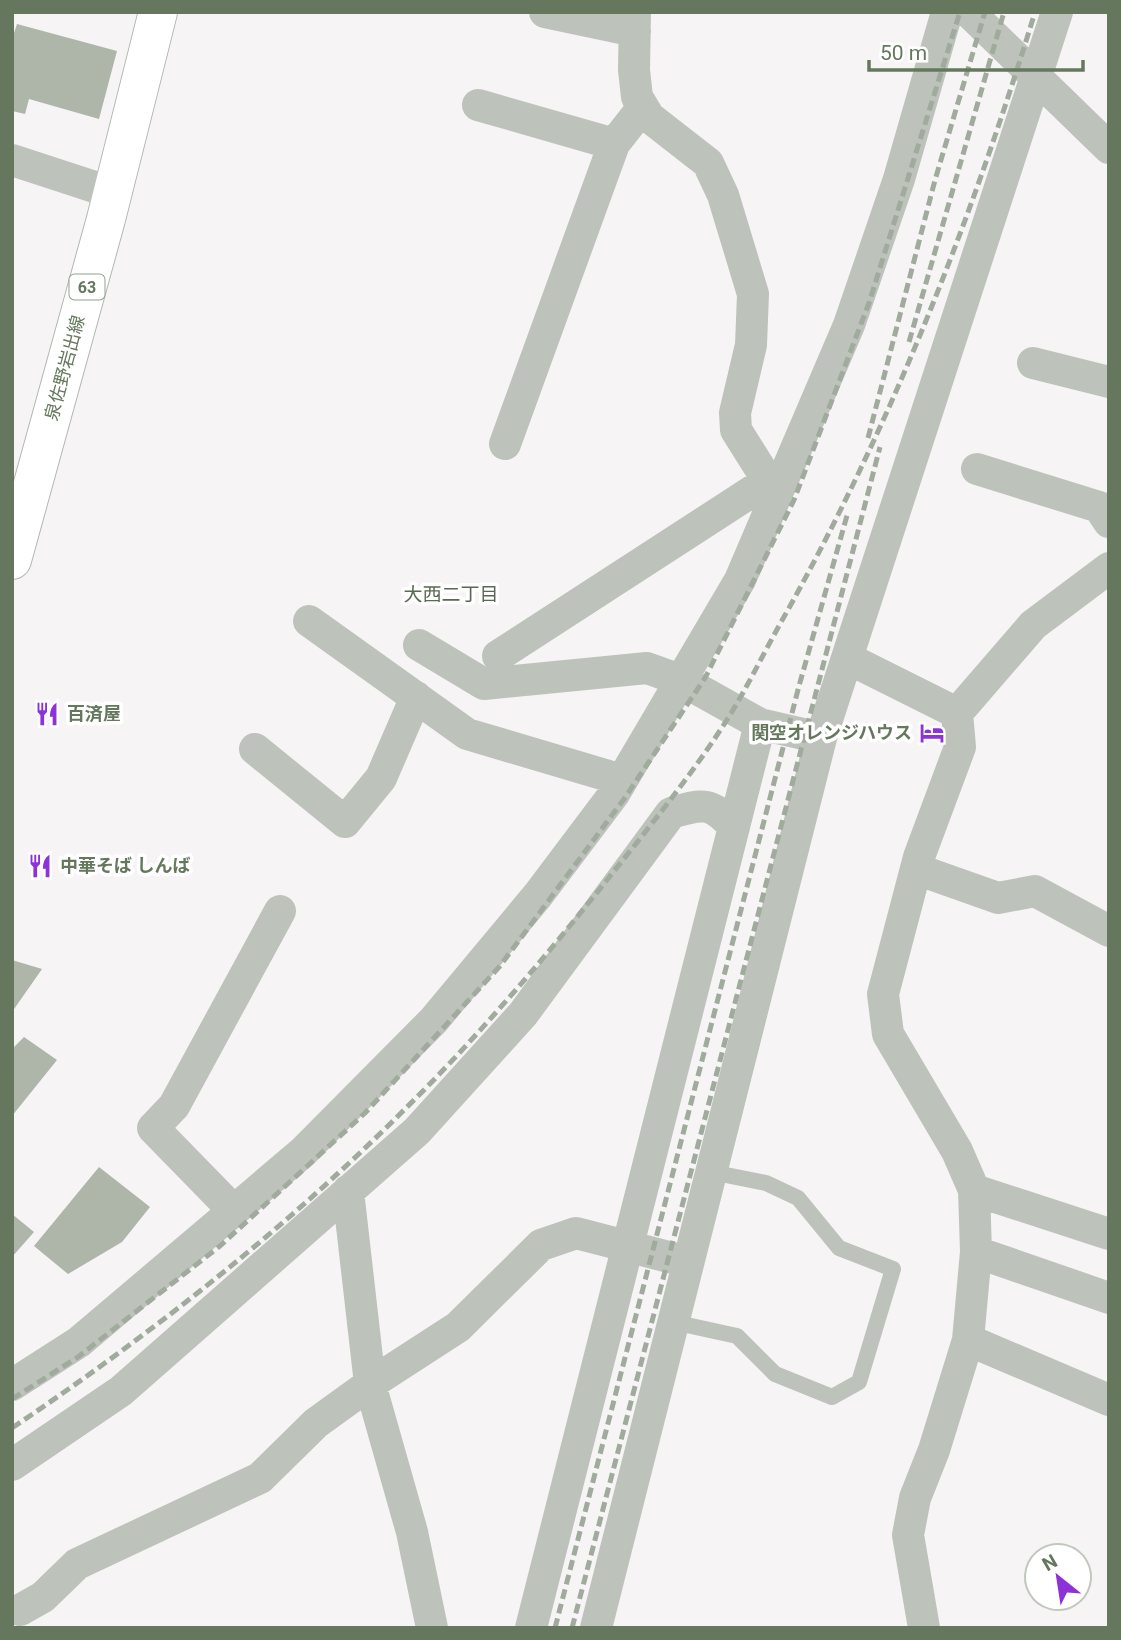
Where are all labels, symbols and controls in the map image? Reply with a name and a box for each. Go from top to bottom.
scale bar [869,28,1082,72]
text: 50 m [880,41,927,65]
road number: 63 [70,274,104,300]
street label: 泉佐野岩出線 [40,313,89,423]
district label: 大西二丁目 [403,583,499,606]
restaurant icon: 百済屋 [33,700,61,728]
place label: 百済屋 [67,703,121,724]
hotel icon: 関空オレンジハウス [918,719,946,747]
place label: 関空オレンジハウス [751,722,912,743]
restaurant icon: 中華そば しんば [26,852,54,880]
place label: 中華そば しんば [60,855,190,876]
north arrow [1023,1542,1093,1612]
text: N [1038,1549,1061,1576]

